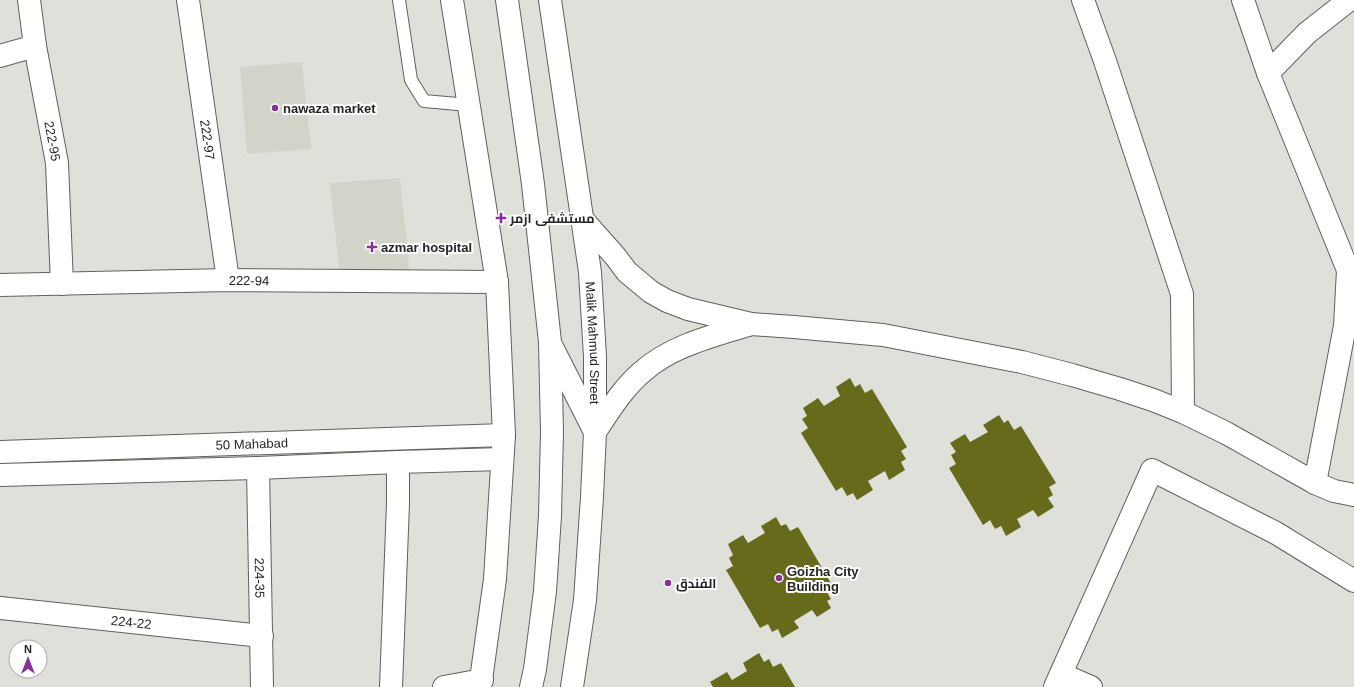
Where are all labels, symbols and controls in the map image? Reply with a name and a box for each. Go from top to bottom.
place label: nawaza market [283,101,376,116]
marker: nawaza market [270,103,280,113]
street label: 222-97 [197,119,218,161]
street label: 222-95 [41,120,63,162]
place label: مستشفى ازمر [509,211,595,227]
marker: مستشفى ازمر [495,212,507,224]
place label: azmar hospital [381,240,472,255]
marker: azmar hospital [366,241,378,253]
street label: 222-94 [229,273,269,288]
street label: Malik Mahmud Street [583,281,602,405]
street label: 50 Mahabad [215,435,288,453]
street label: 224-35 [252,558,267,598]
place label: Goizha City Building [787,564,859,594]
marker: Goizha City Building [774,573,784,583]
place label: الفندق [676,576,716,592]
marker: الفندق [663,578,673,588]
street label: 224-22 [110,613,152,632]
north arrow [8,639,48,679]
text: N [24,643,32,655]

